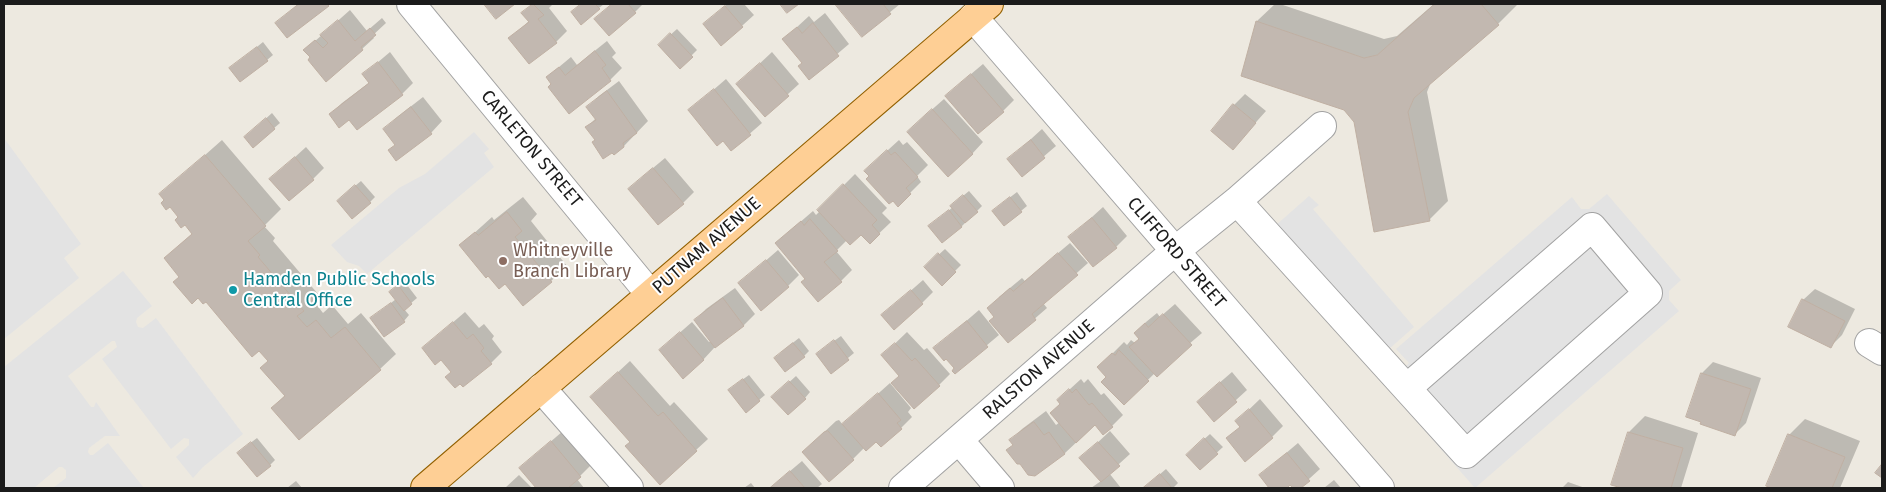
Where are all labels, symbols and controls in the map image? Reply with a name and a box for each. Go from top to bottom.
street label: CARLETON STREET [476,86,586,212]
street label: PUTNAM AVENUE [648,193,766,299]
street label: CLIFFORD STREET [1122,193,1230,313]
place label: Whitneyville Branch Library [513,240,631,282]
marker: Whitneyville Branch Library [497,255,509,267]
place label: Hamden Public Schools Central Office [243,269,435,312]
marker: Hamden Public Schools Central Office [227,284,239,296]
street label: RALSTON AVENUE [979,316,1099,424]

